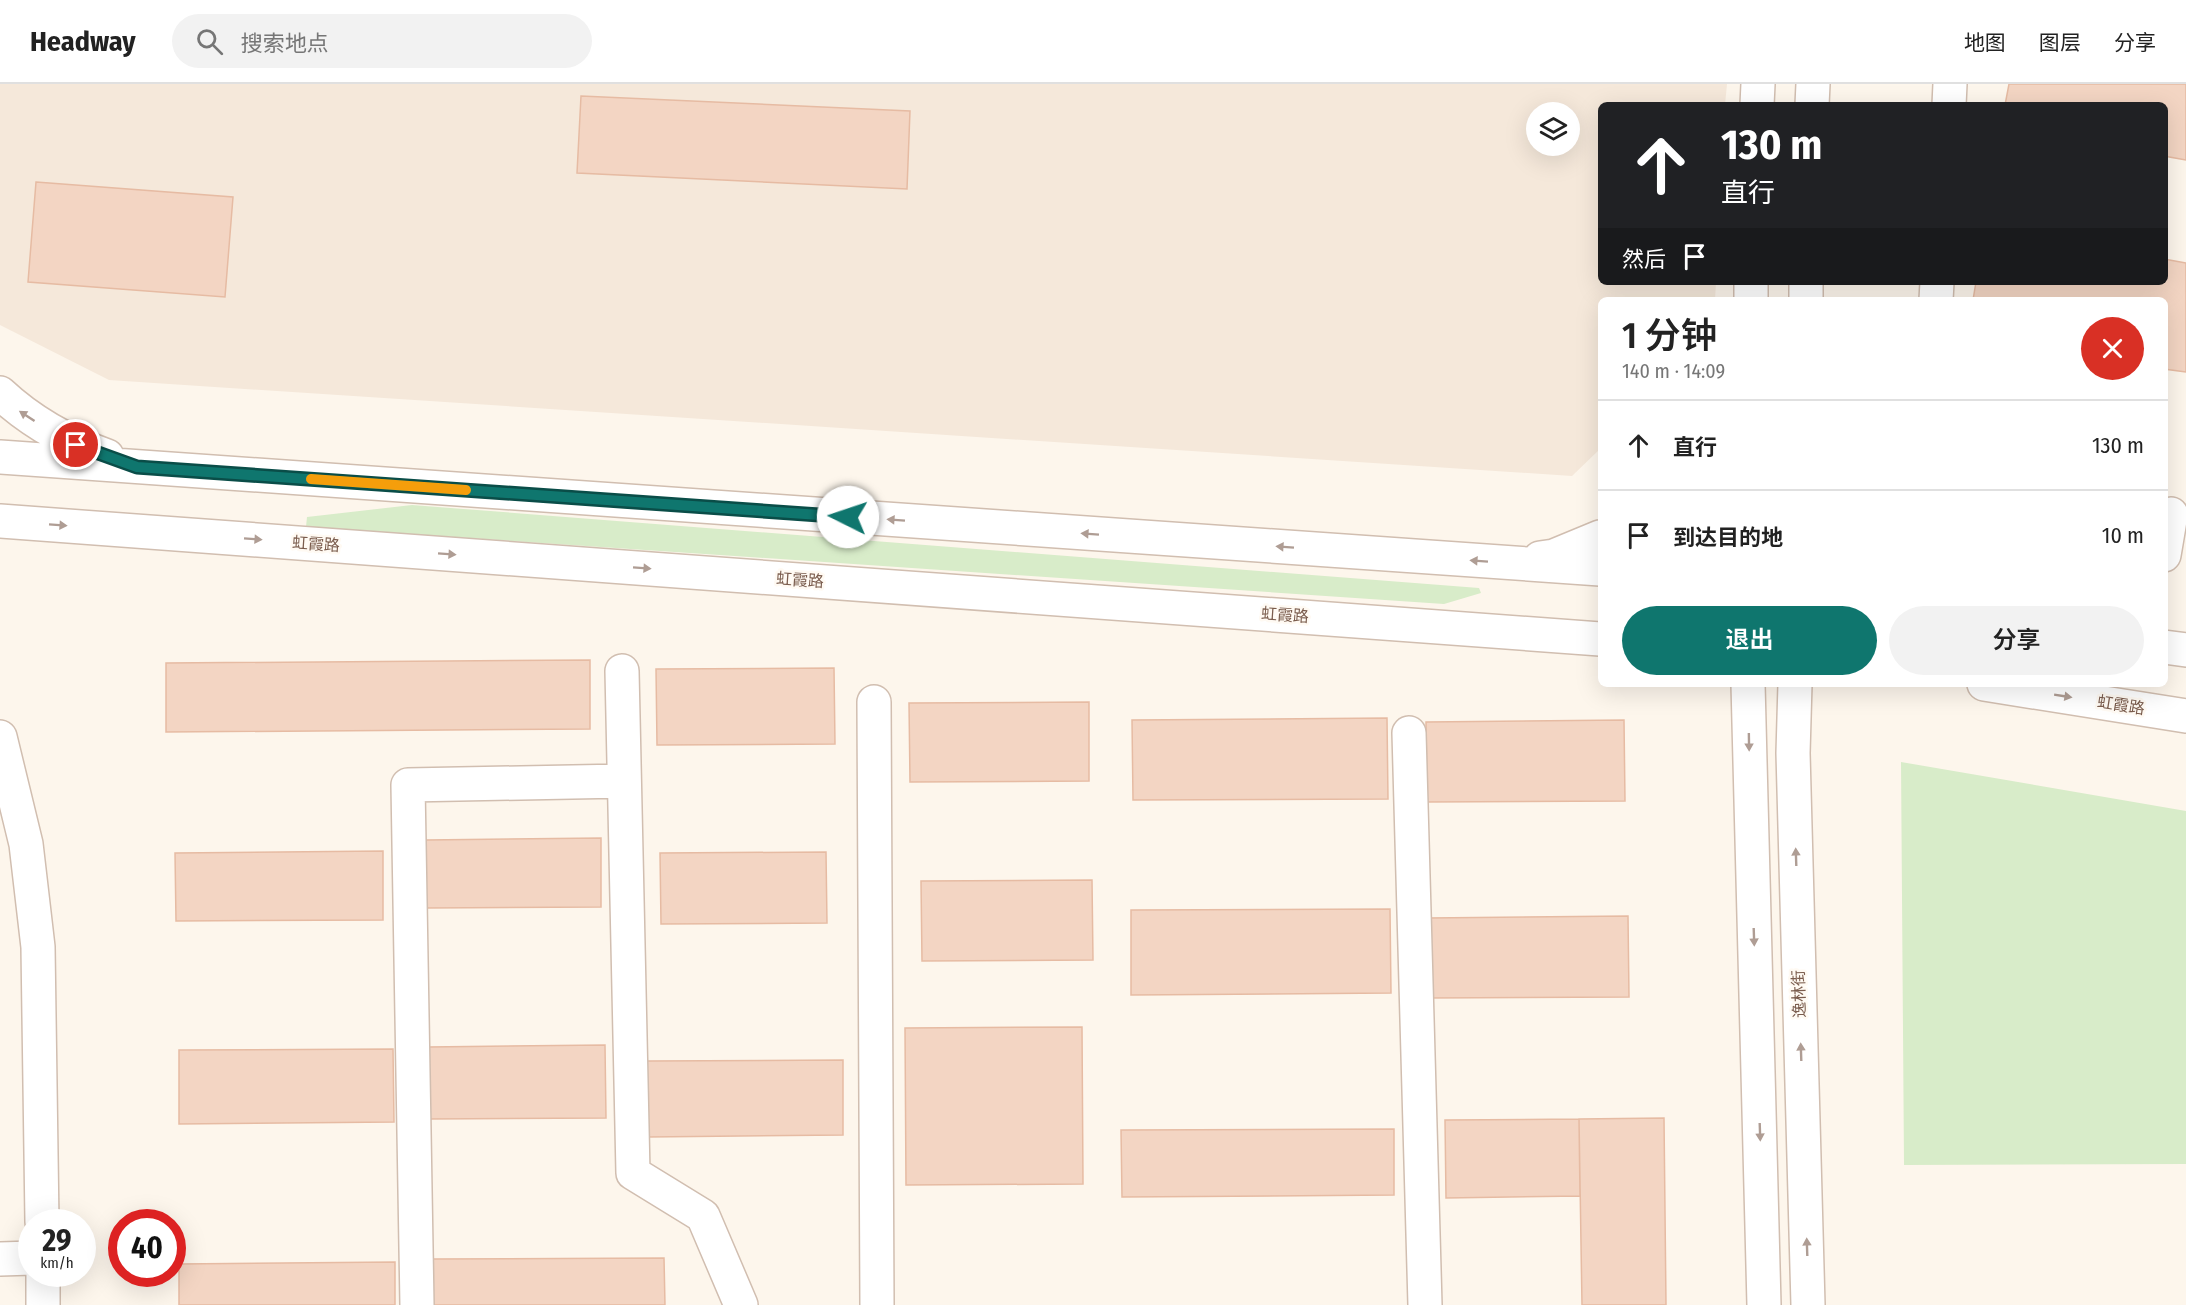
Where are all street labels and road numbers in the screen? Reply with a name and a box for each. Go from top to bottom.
street label: 虹霞路 [291,533,341,555]
street label: 虹霞路 [775,569,825,591]
street label: 虹霞路 [1260,604,1310,626]
street label: 虹霞路 [2096,692,2146,718]
street label: 逸林街 [1789,970,1809,1018]

